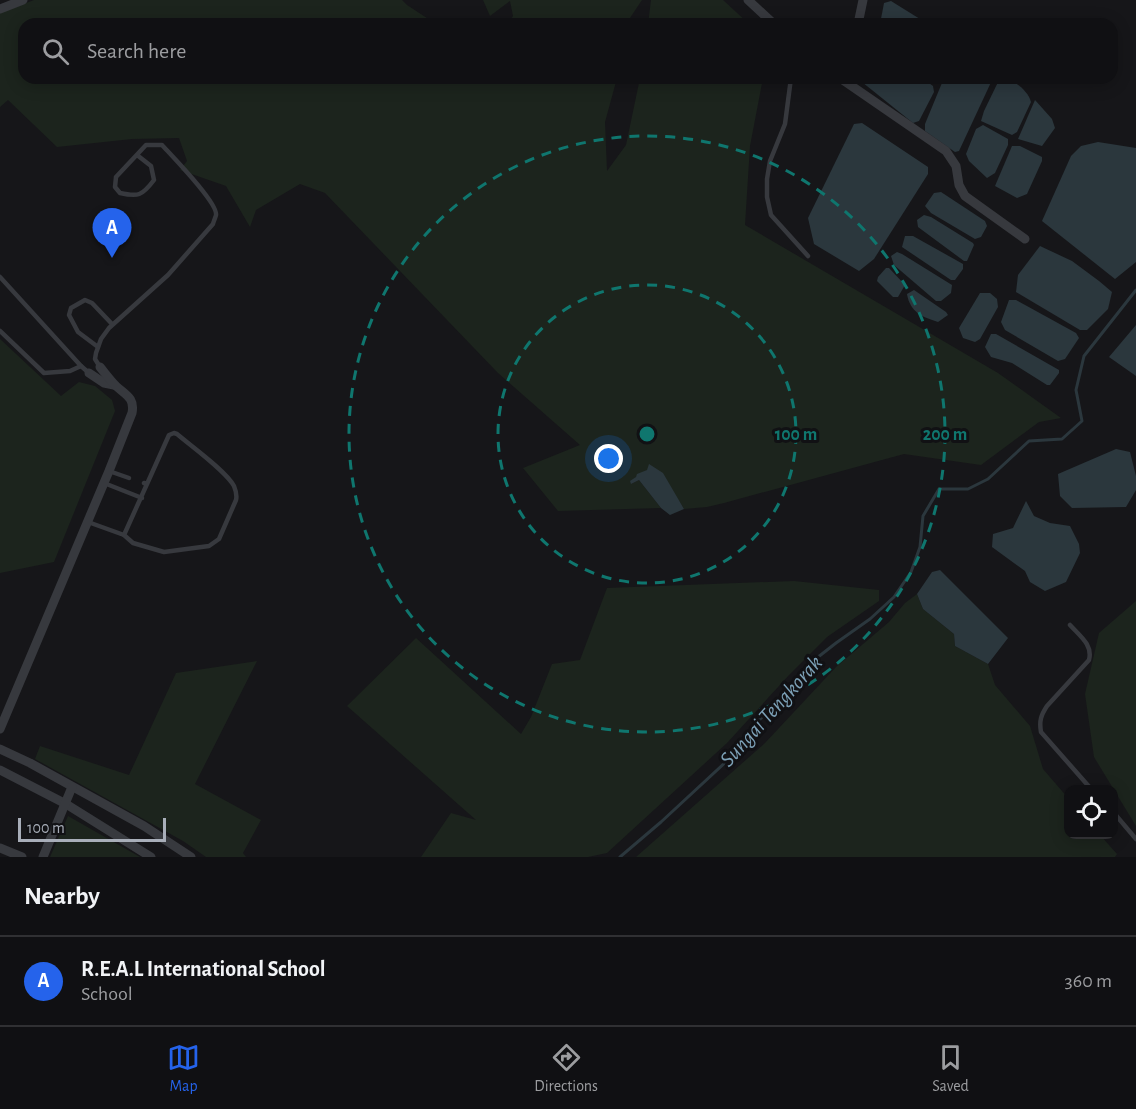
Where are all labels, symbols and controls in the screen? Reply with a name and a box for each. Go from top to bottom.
search box [18,18,1118,84]
icon: search [39,35,72,68]
text: Search here [87,40,186,62]
pin: A [92,208,132,258]
centre of rings [637,424,657,444]
text: 100 m [775,426,817,444]
text: 200 m [923,426,967,444]
your location [594,444,623,473]
water label: Sungai Tengkorak [716,651,826,771]
map controls [1064,785,1118,839]
button: locate [1064,785,1118,839]
scale bar [18,815,166,842]
text: 100 m [27,820,65,836]
text: Nearby [24,883,100,909]
text: R.E.A.L International School [81,958,326,980]
text: A [38,971,50,991]
text: 360 m [1065,971,1112,991]
text: School [81,984,133,1004]
tab: Map [167,1041,200,1096]
tab: Directions [534,1041,598,1096]
tab: Saved [932,1041,969,1096]

